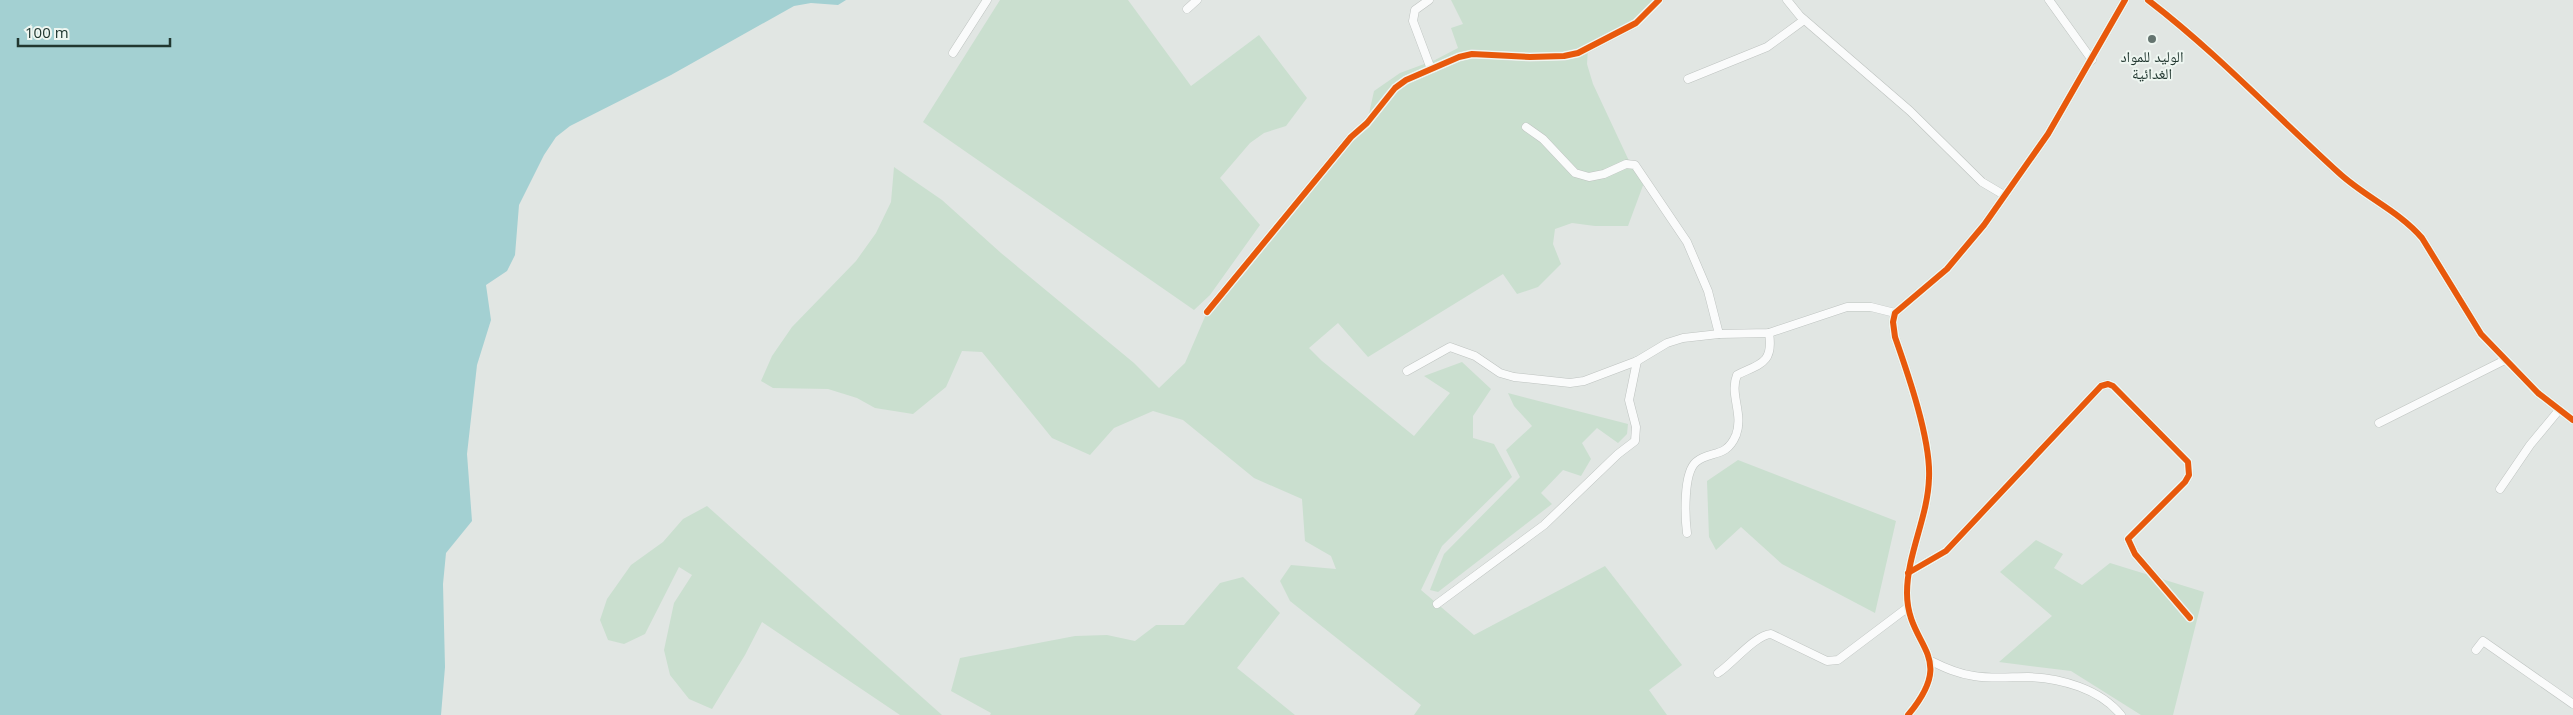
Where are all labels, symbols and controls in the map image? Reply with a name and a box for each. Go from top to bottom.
scale bar [18,15,170,47]
text: 100 m [25,22,69,42]
marker: الوليد للمواد الغدائية [2146,33,2158,45]
place label: الوليد للمواد الغدائية [2120,46,2184,83]

